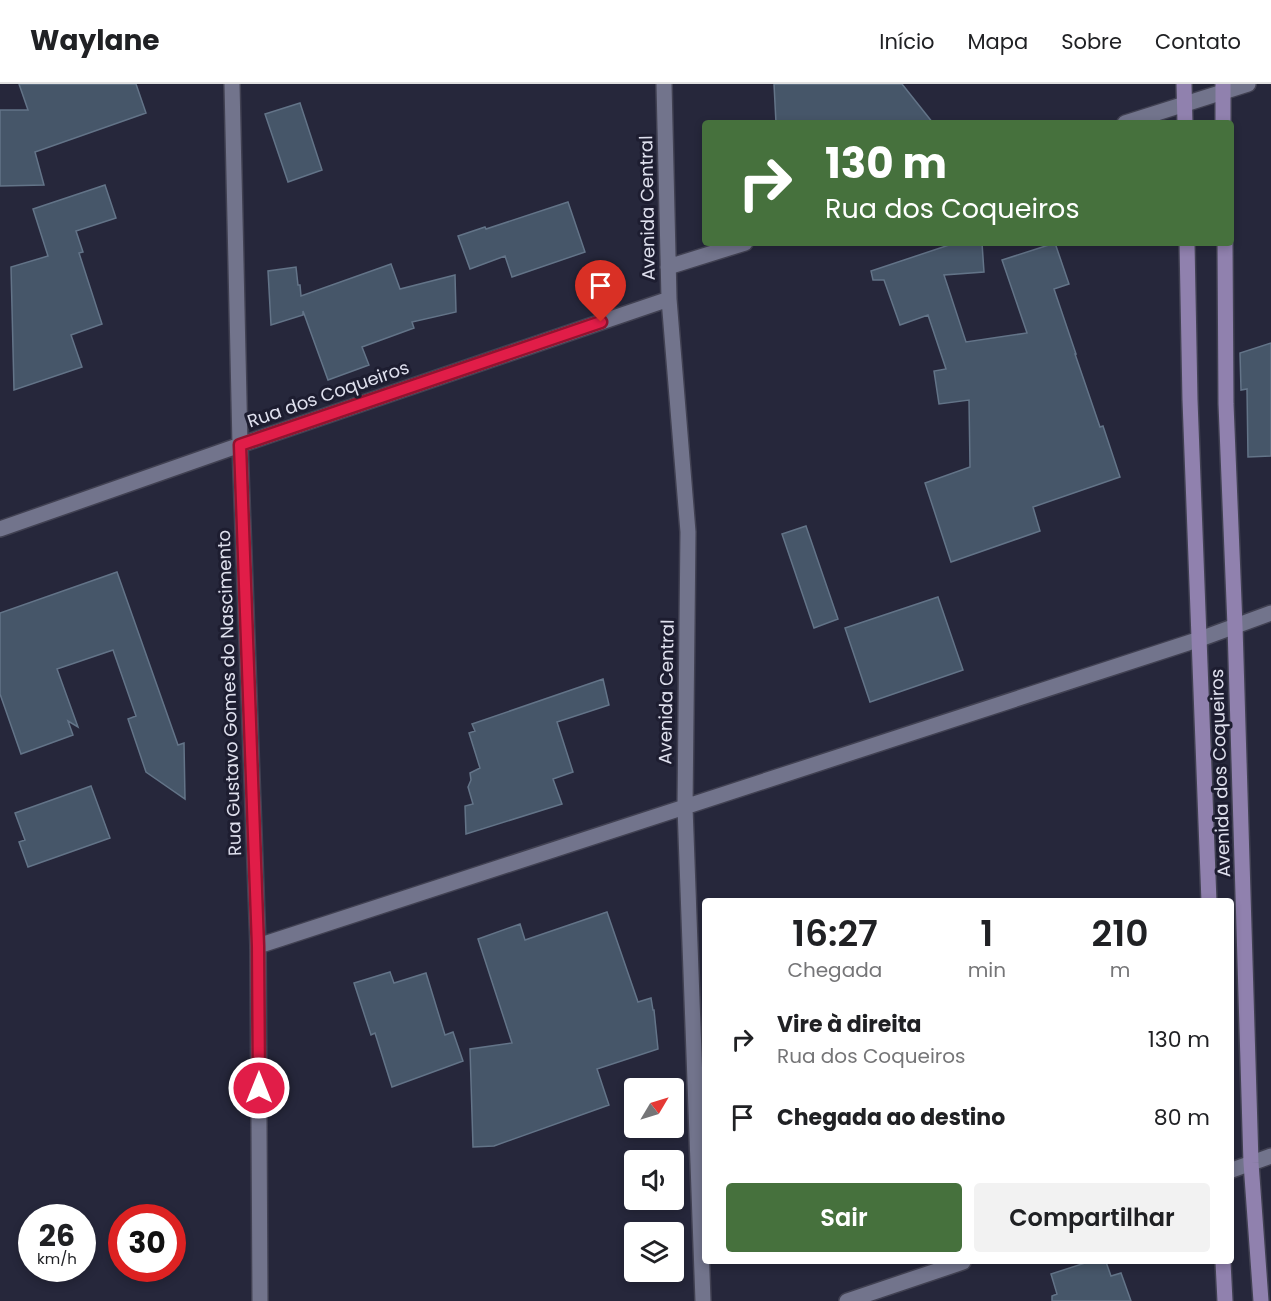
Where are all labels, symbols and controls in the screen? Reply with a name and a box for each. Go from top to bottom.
text: Waylane [30,21,160,60]
text: Início [879,27,934,56]
text: Mapa [967,27,1028,56]
text: Sobre [1061,27,1122,56]
text: Contato [1155,27,1241,56]
text: 130 m [825,134,947,193]
street label: Avenida Central [633,135,661,281]
icon: right [726,144,804,222]
text: Rua dos Coqueiros [825,190,1079,227]
pin [575,260,626,322]
icon: arrive [584,269,617,302]
street label: Rua dos Coqueiros [244,355,412,433]
street label: Rua Gustavo Gomes do Nascimento [211,530,247,856]
street label: Avenida Central [652,619,680,765]
street label: Avenida dos Coqueiros [1204,668,1236,878]
text: 16:27 [792,908,878,959]
text: 1 [980,908,993,959]
text: 210 [1092,908,1148,959]
text: Chegada [787,956,882,984]
text: min [968,956,1006,984]
text: m [1110,956,1130,984]
text: Vire à direita [777,1009,922,1040]
icon: right [726,1023,759,1056]
text: 130 m [1148,1024,1210,1055]
text: Rua dos Coqueiros [777,1042,966,1070]
position arrow [227,1056,291,1120]
north arrow [624,1078,684,1138]
map controls [624,1078,684,1282]
icon: arrive [726,1101,759,1134]
text: Chegada ao destino [777,1102,1005,1133]
text: 80 m [1154,1102,1210,1133]
button: sound [624,1150,684,1210]
button: Sair [726,1183,962,1252]
button: Compartilhar [974,1183,1210,1252]
speed limit sign: 30 [108,1204,186,1282]
text: 26 [39,1214,75,1257]
button: layers [624,1222,684,1282]
text: km/h [37,1248,77,1269]

